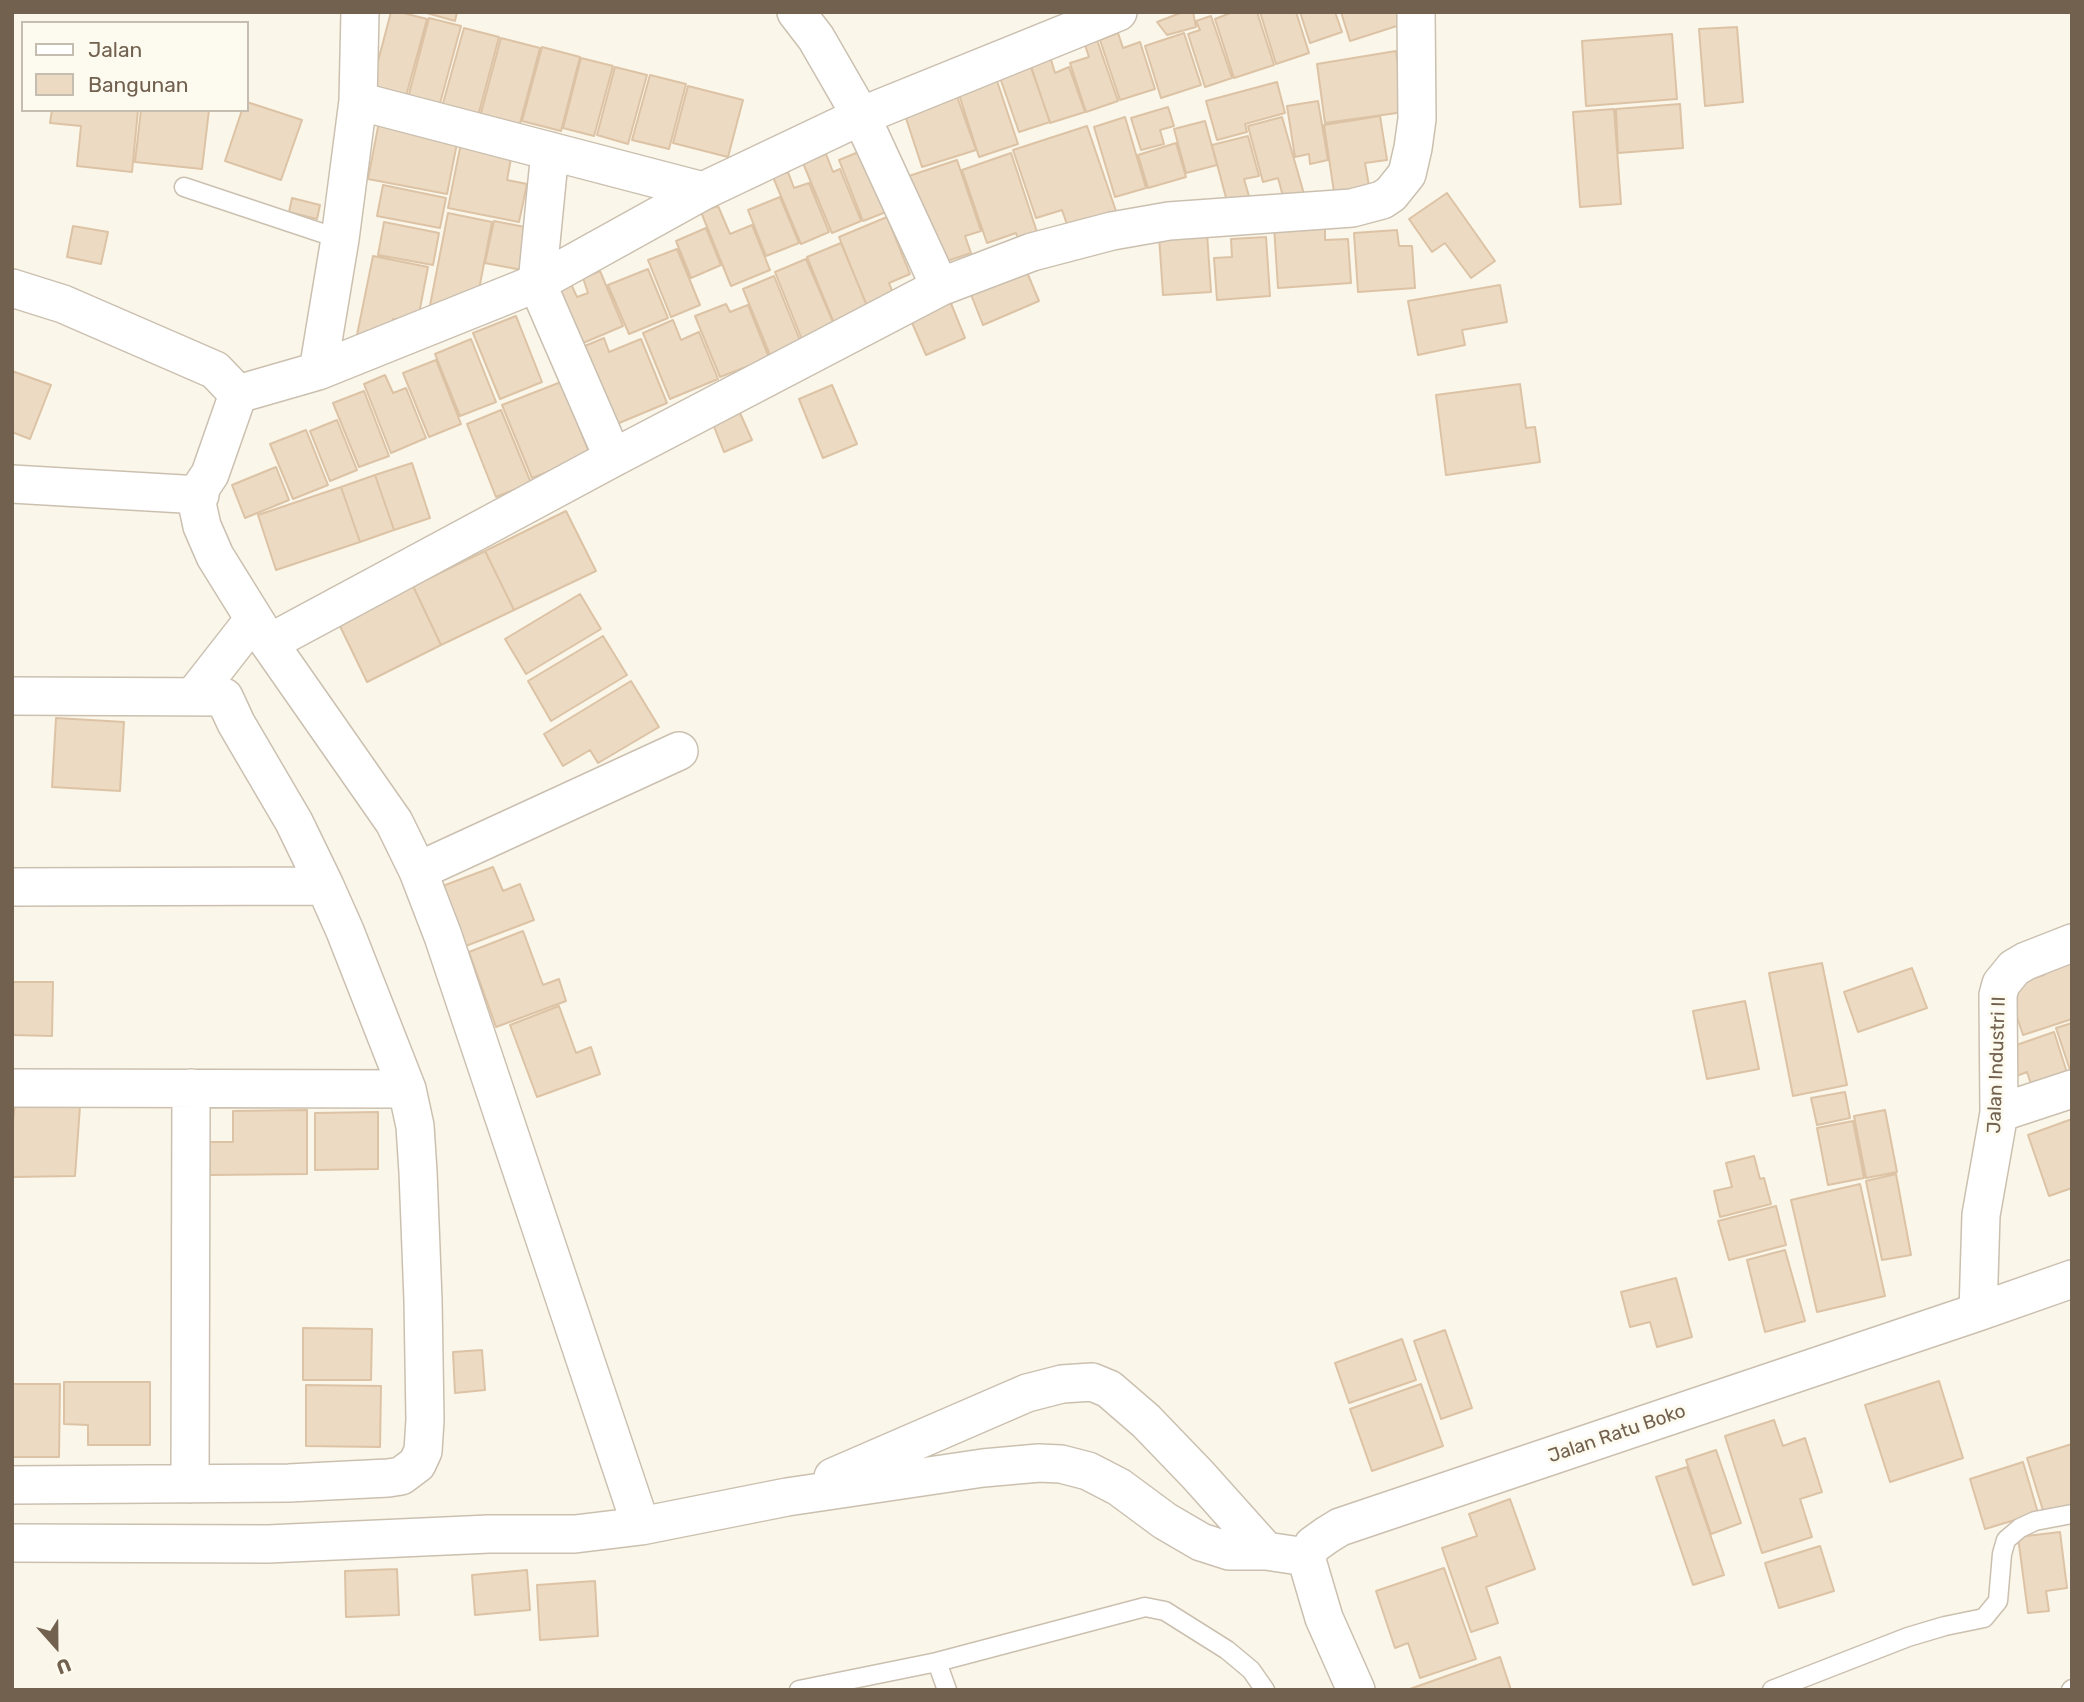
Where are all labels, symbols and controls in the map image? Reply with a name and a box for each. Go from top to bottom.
legend [21,21,248,112]
text: Jalan [88,37,142,62]
text: Bangunan [88,72,189,97]
street label: Jalan Industri II [1983,996,2011,1134]
street label: Jalan Ratu Boko [1545,1400,1689,1468]
north arrow [21,1611,91,1681]
text: U [53,1653,74,1679]

